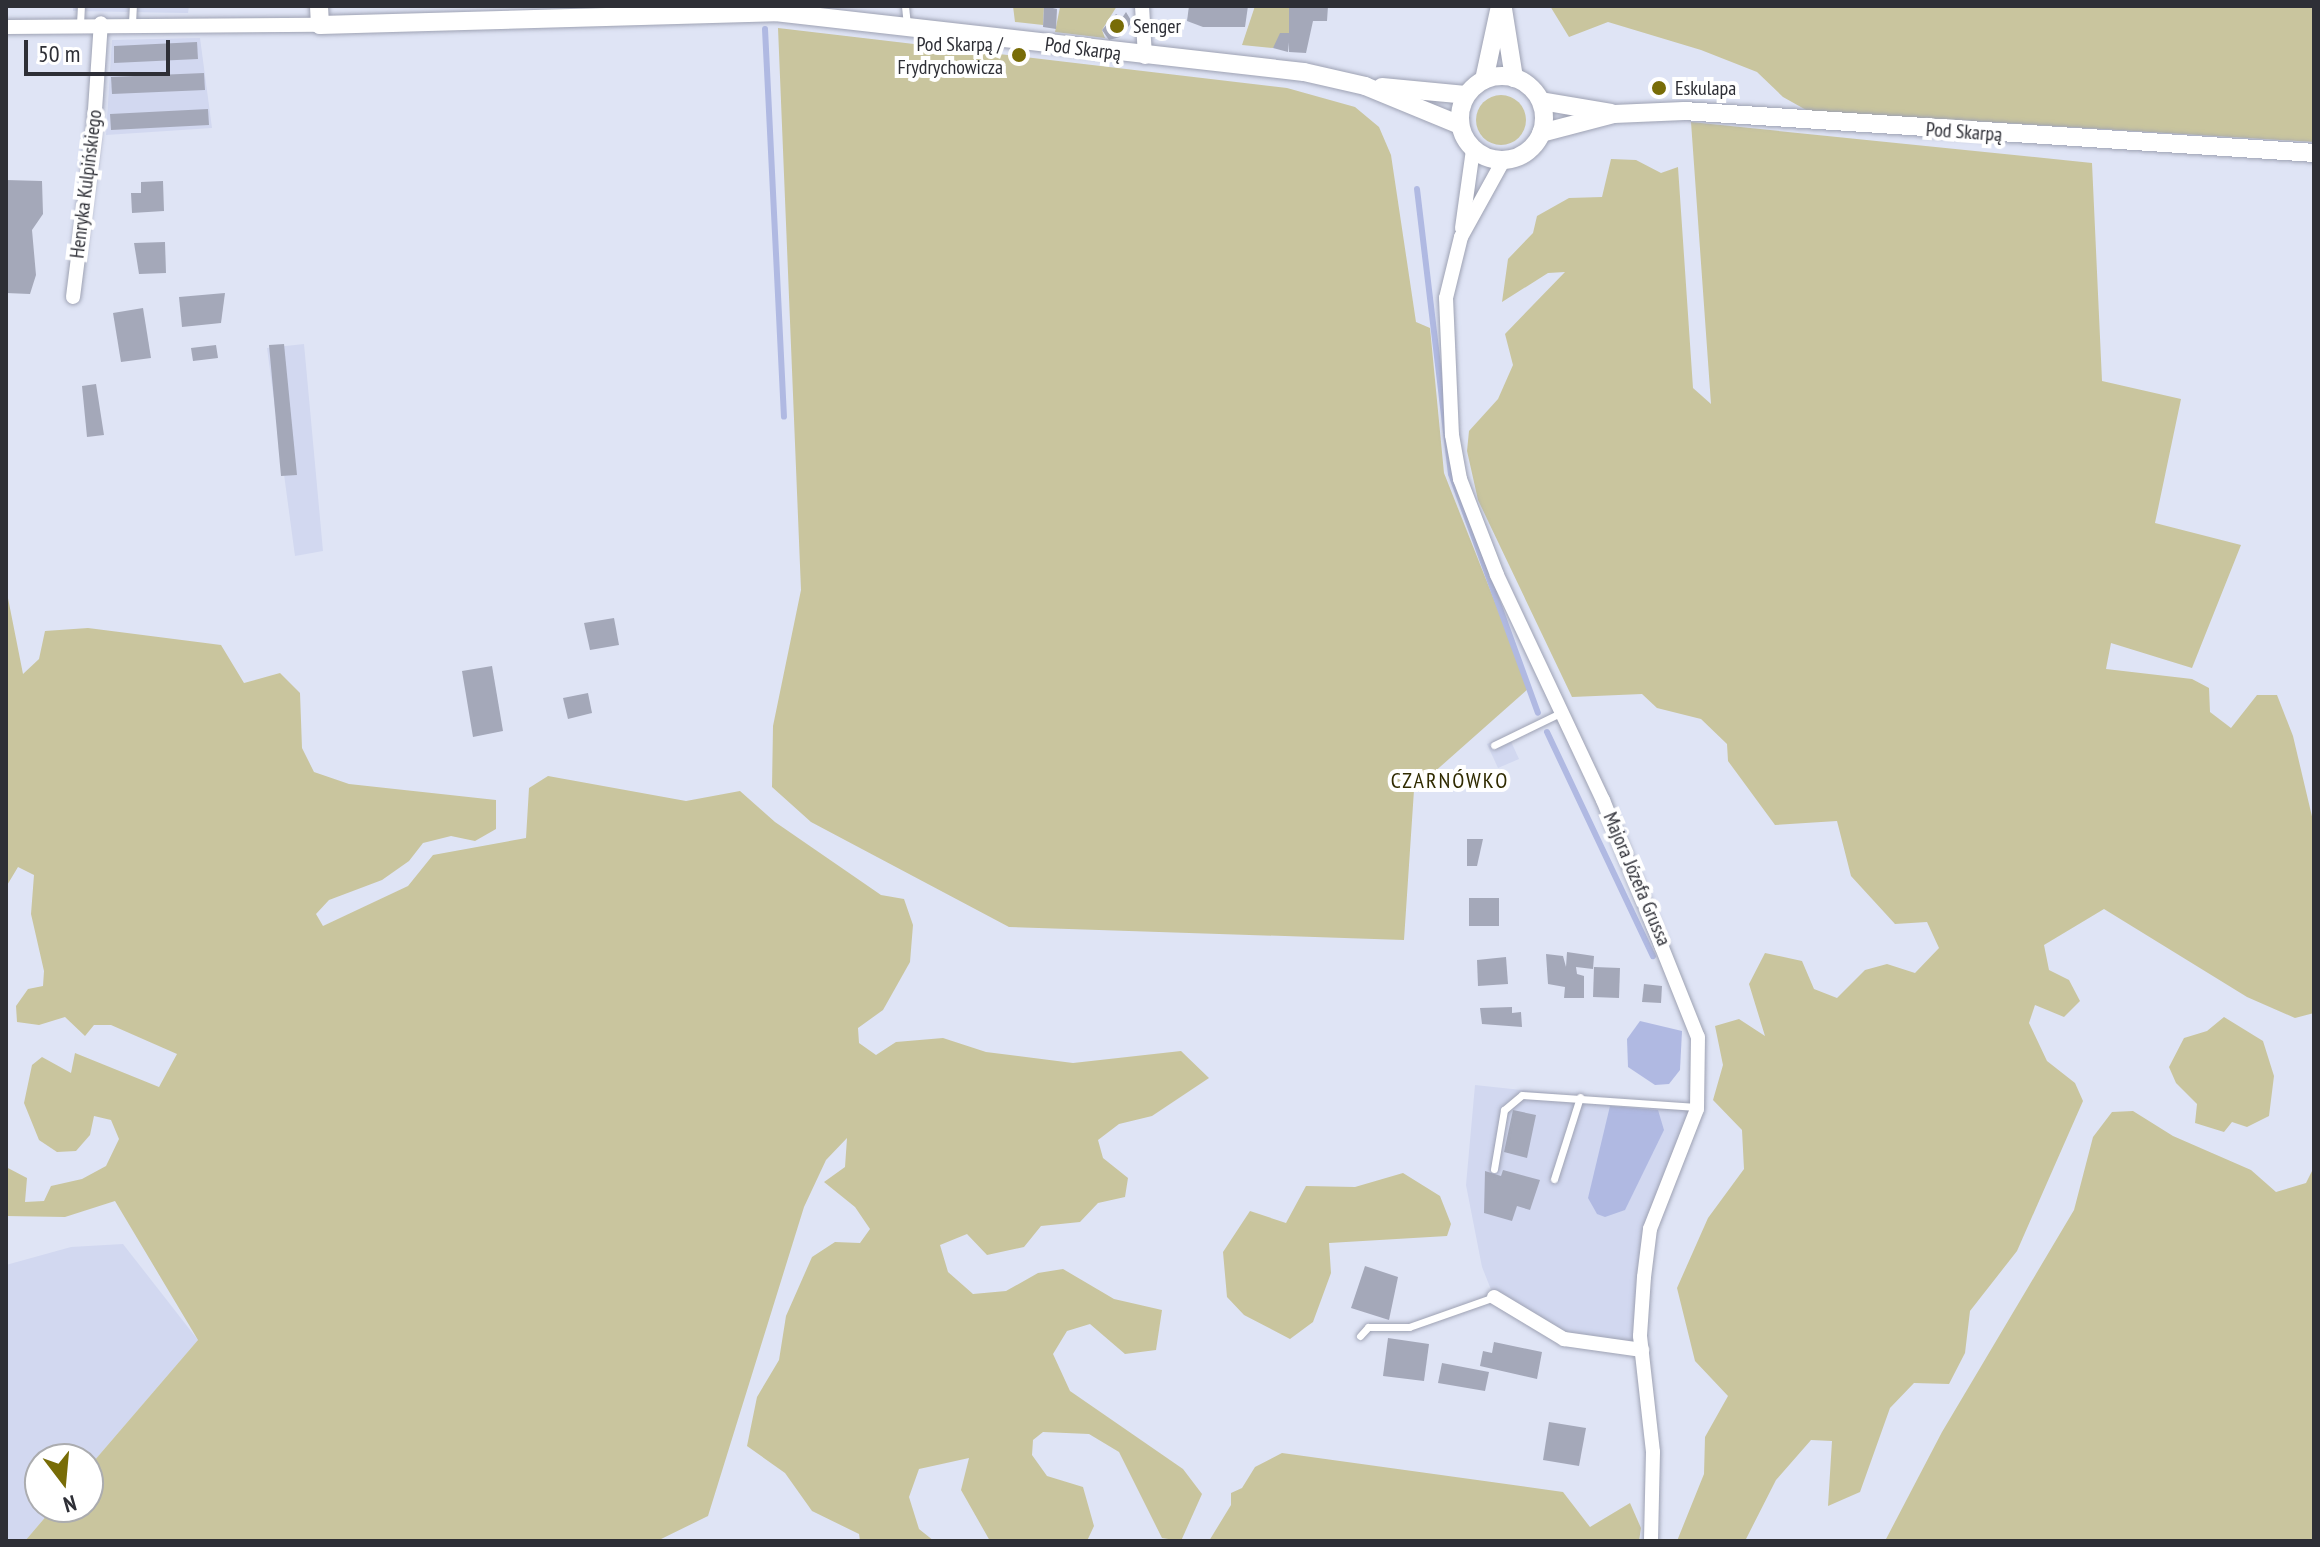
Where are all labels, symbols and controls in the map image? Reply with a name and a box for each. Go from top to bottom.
place label: Senger [1133,14,1181,38]
marker: Senger [1108,17,1126,35]
scale bar [28,24,174,74]
place label: Pod Skarpą / Frydrychowicza [897,32,1003,79]
street label: Pod Skarpą [1044,32,1122,66]
text: 50 m [38,38,80,69]
marker: Pod Skarpą / Frydrychowicza [1010,46,1028,64]
place label: Eskulapa [1675,76,1736,100]
marker: Eskulapa [1650,79,1668,97]
street label: Henryka Kulpińskiego [65,108,107,260]
street label: Pod Skarpą [1925,117,2003,147]
district label: CZARNÓWKO [1391,768,1509,794]
street label: Majora Józefa Grussa [1598,809,1676,949]
north arrow [24,1443,104,1523]
text: N [60,1489,80,1519]

